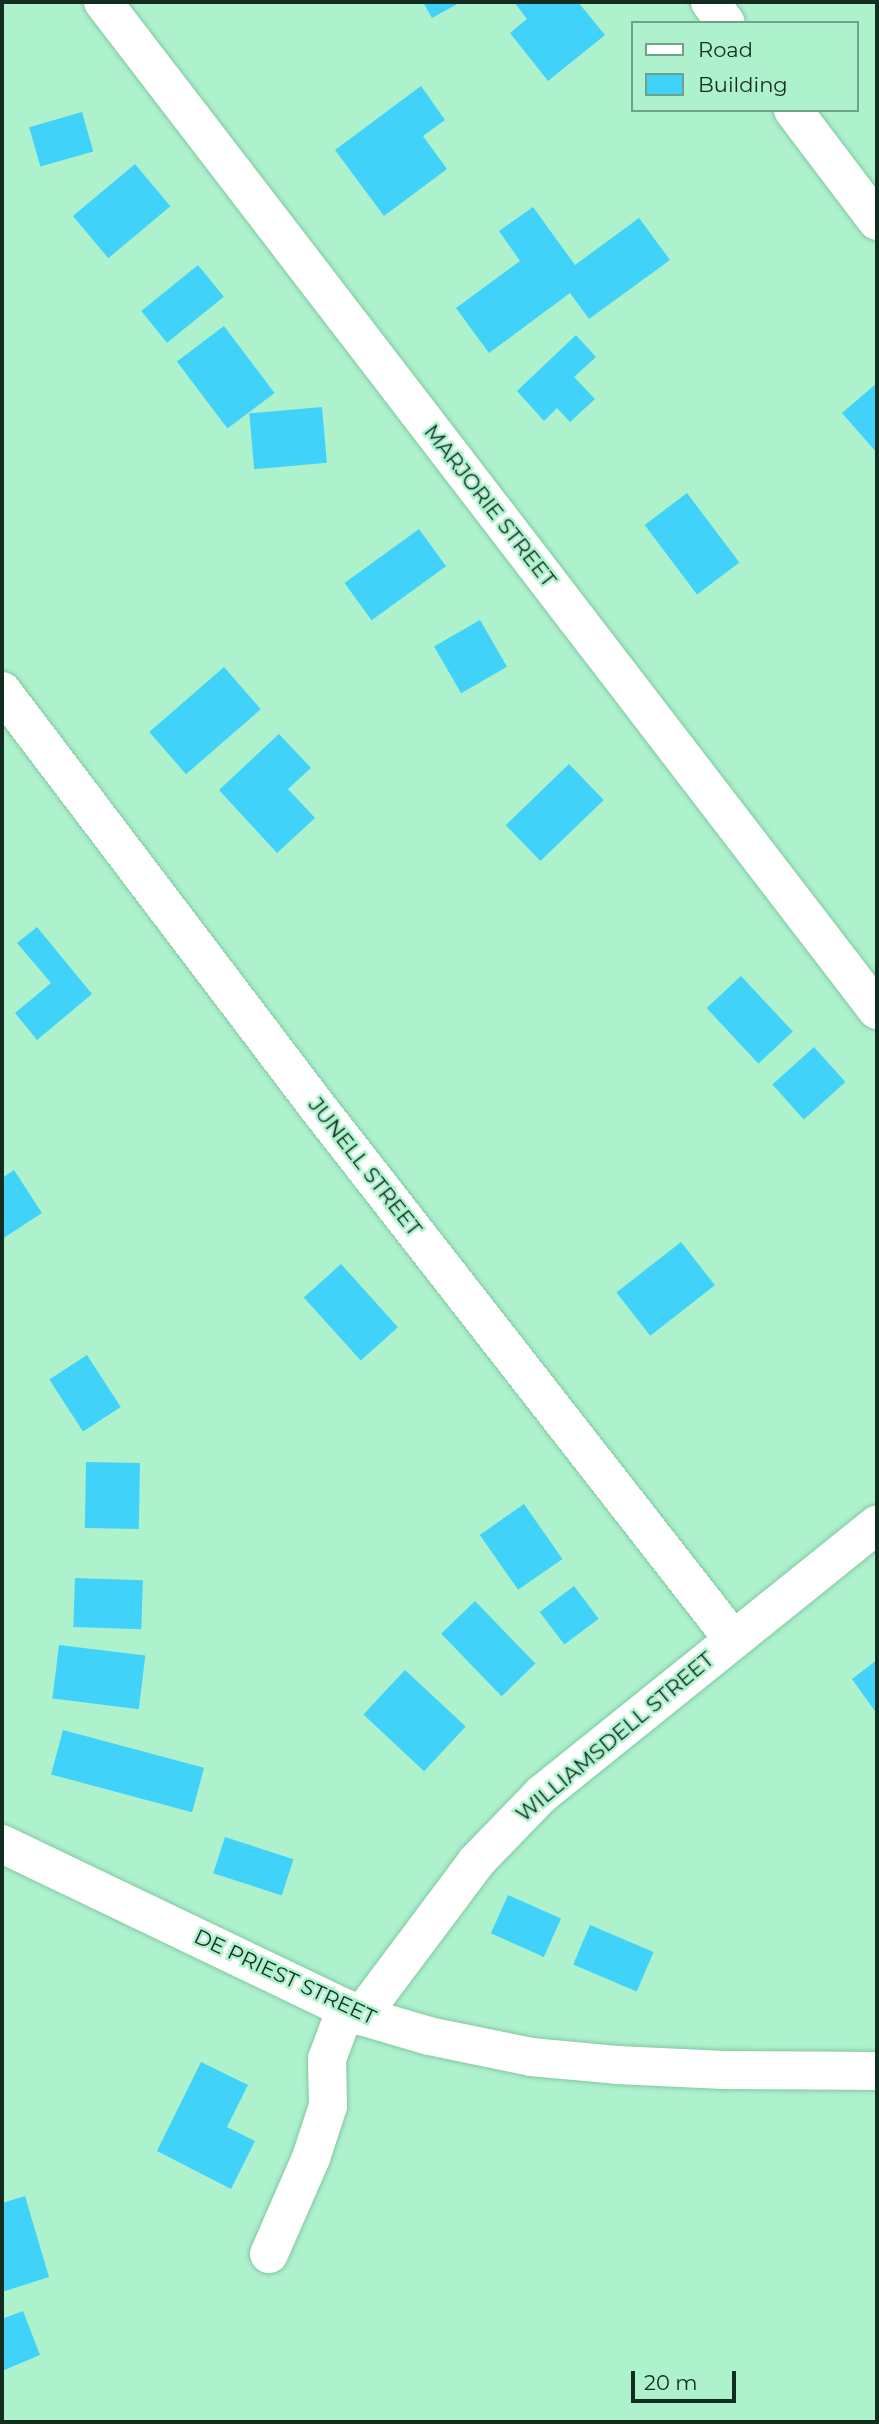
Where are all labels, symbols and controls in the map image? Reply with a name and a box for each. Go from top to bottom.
legend [630,21,858,112]
text: Road [698,37,753,62]
text: Building [698,72,788,97]
street label: MARJORIE STREET [419,420,561,592]
street label: JUNELL STREET [303,1093,427,1241]
street label: WILLIAMSDELL STREET [511,1647,719,1827]
street label: DE PRIEST STREET [190,1924,380,2030]
scale bar [634,2358,739,2402]
text: 20 m [644,2370,698,2395]

